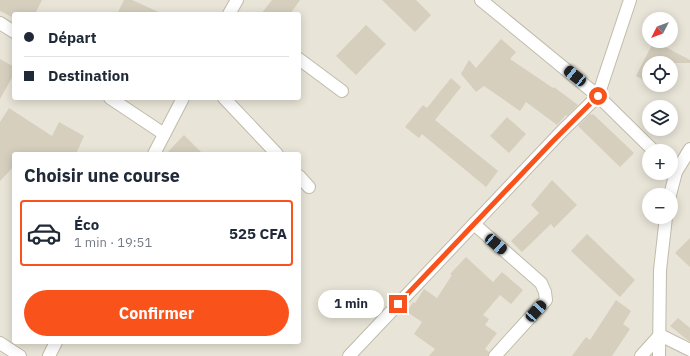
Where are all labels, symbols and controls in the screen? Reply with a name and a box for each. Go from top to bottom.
north arrow [642,12,678,48]
map controls [642,12,678,224]
text: Départ [48,28,96,47]
button: locate [642,56,678,92]
car [562,64,588,88]
text: Destination [48,66,129,85]
route start [589,87,607,105]
button: layers [642,100,678,136]
button: + [642,144,678,180]
text: Choisir une course [24,164,180,187]
button: − [642,188,678,224]
icon: car [26,215,62,251]
text: Éco [74,215,99,234]
text: 525 CFA [229,224,287,243]
car [483,232,509,256]
text: 1 min · 19:51 [74,234,152,251]
button: Confirmer [24,290,289,336]
callout: 1 min [318,290,384,318]
text: 1 min [334,295,368,312]
route end [389,295,407,313]
car [524,298,548,324]

